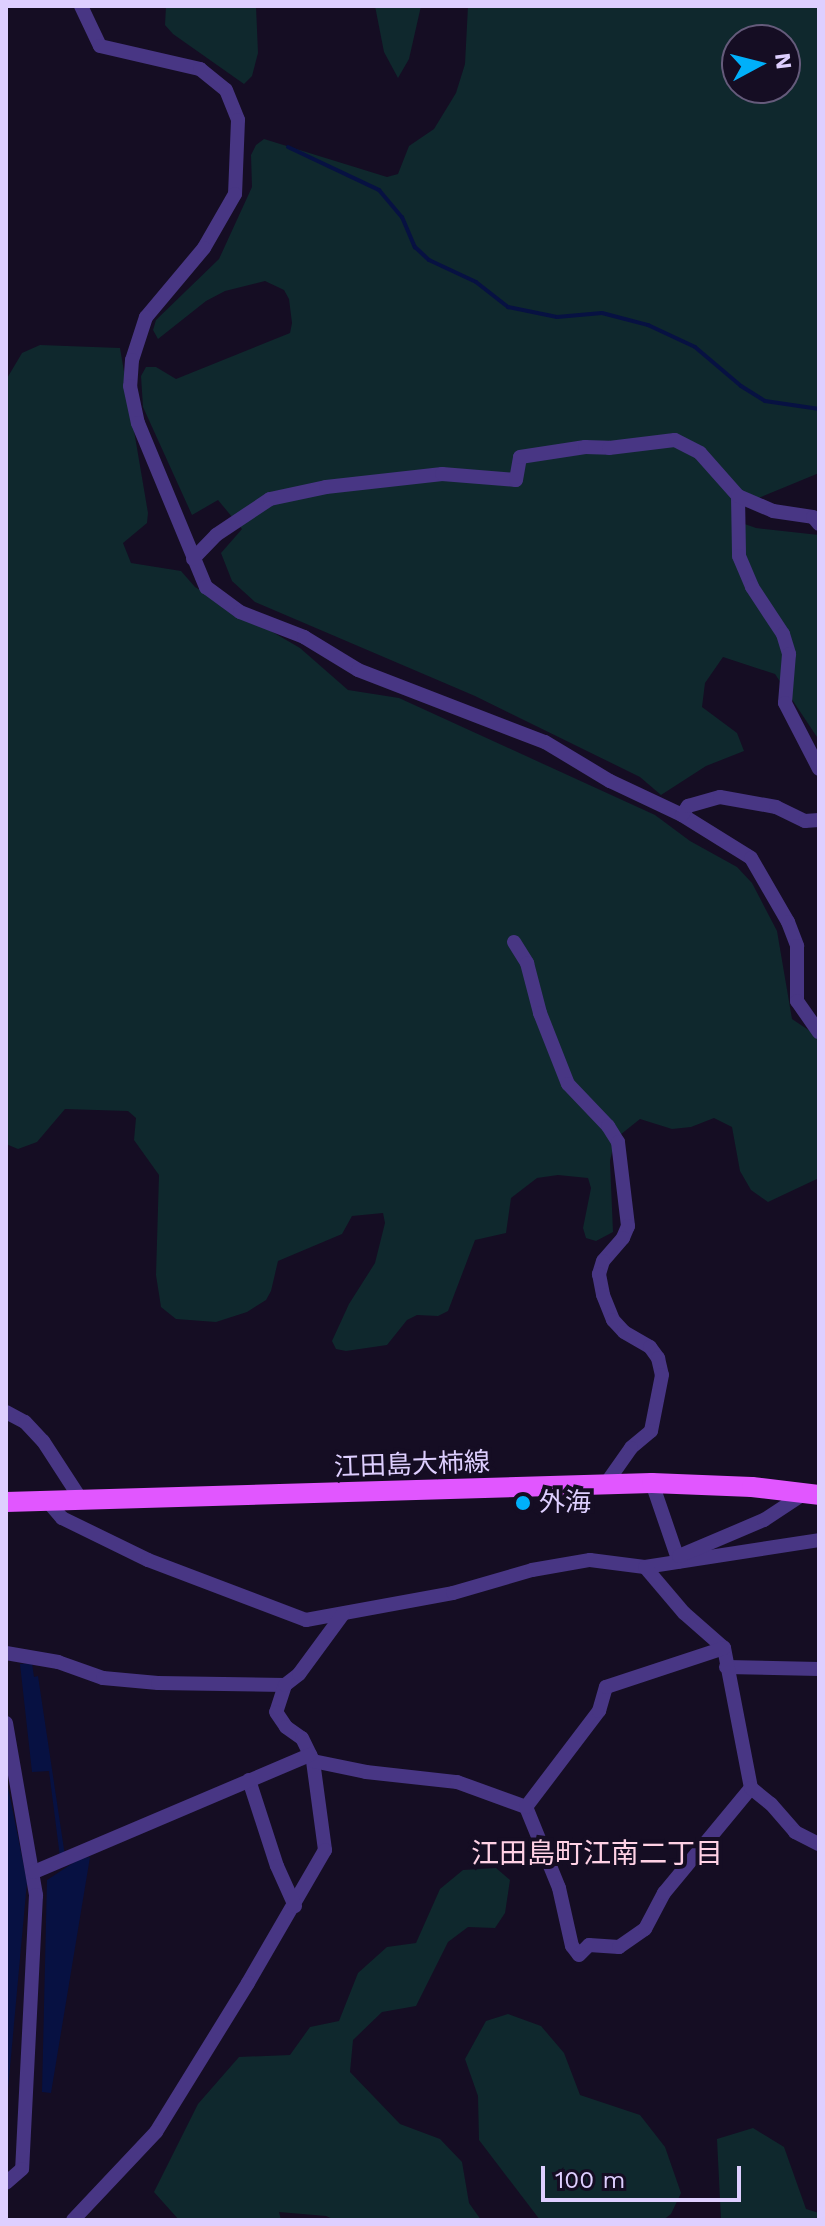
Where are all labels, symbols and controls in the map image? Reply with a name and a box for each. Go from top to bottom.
north arrow [721,24,801,104]
text: N [770,52,797,71]
street label: 江田島大柿線 [334,1447,490,1483]
place label: 外海 [539,1487,591,1519]
marker: 外海 [514,1494,532,1512]
district label: 江田島町江南二丁目 [471,1837,723,1871]
scale bar [545,2150,745,2200]
text: 100 m [555,2166,625,2194]

